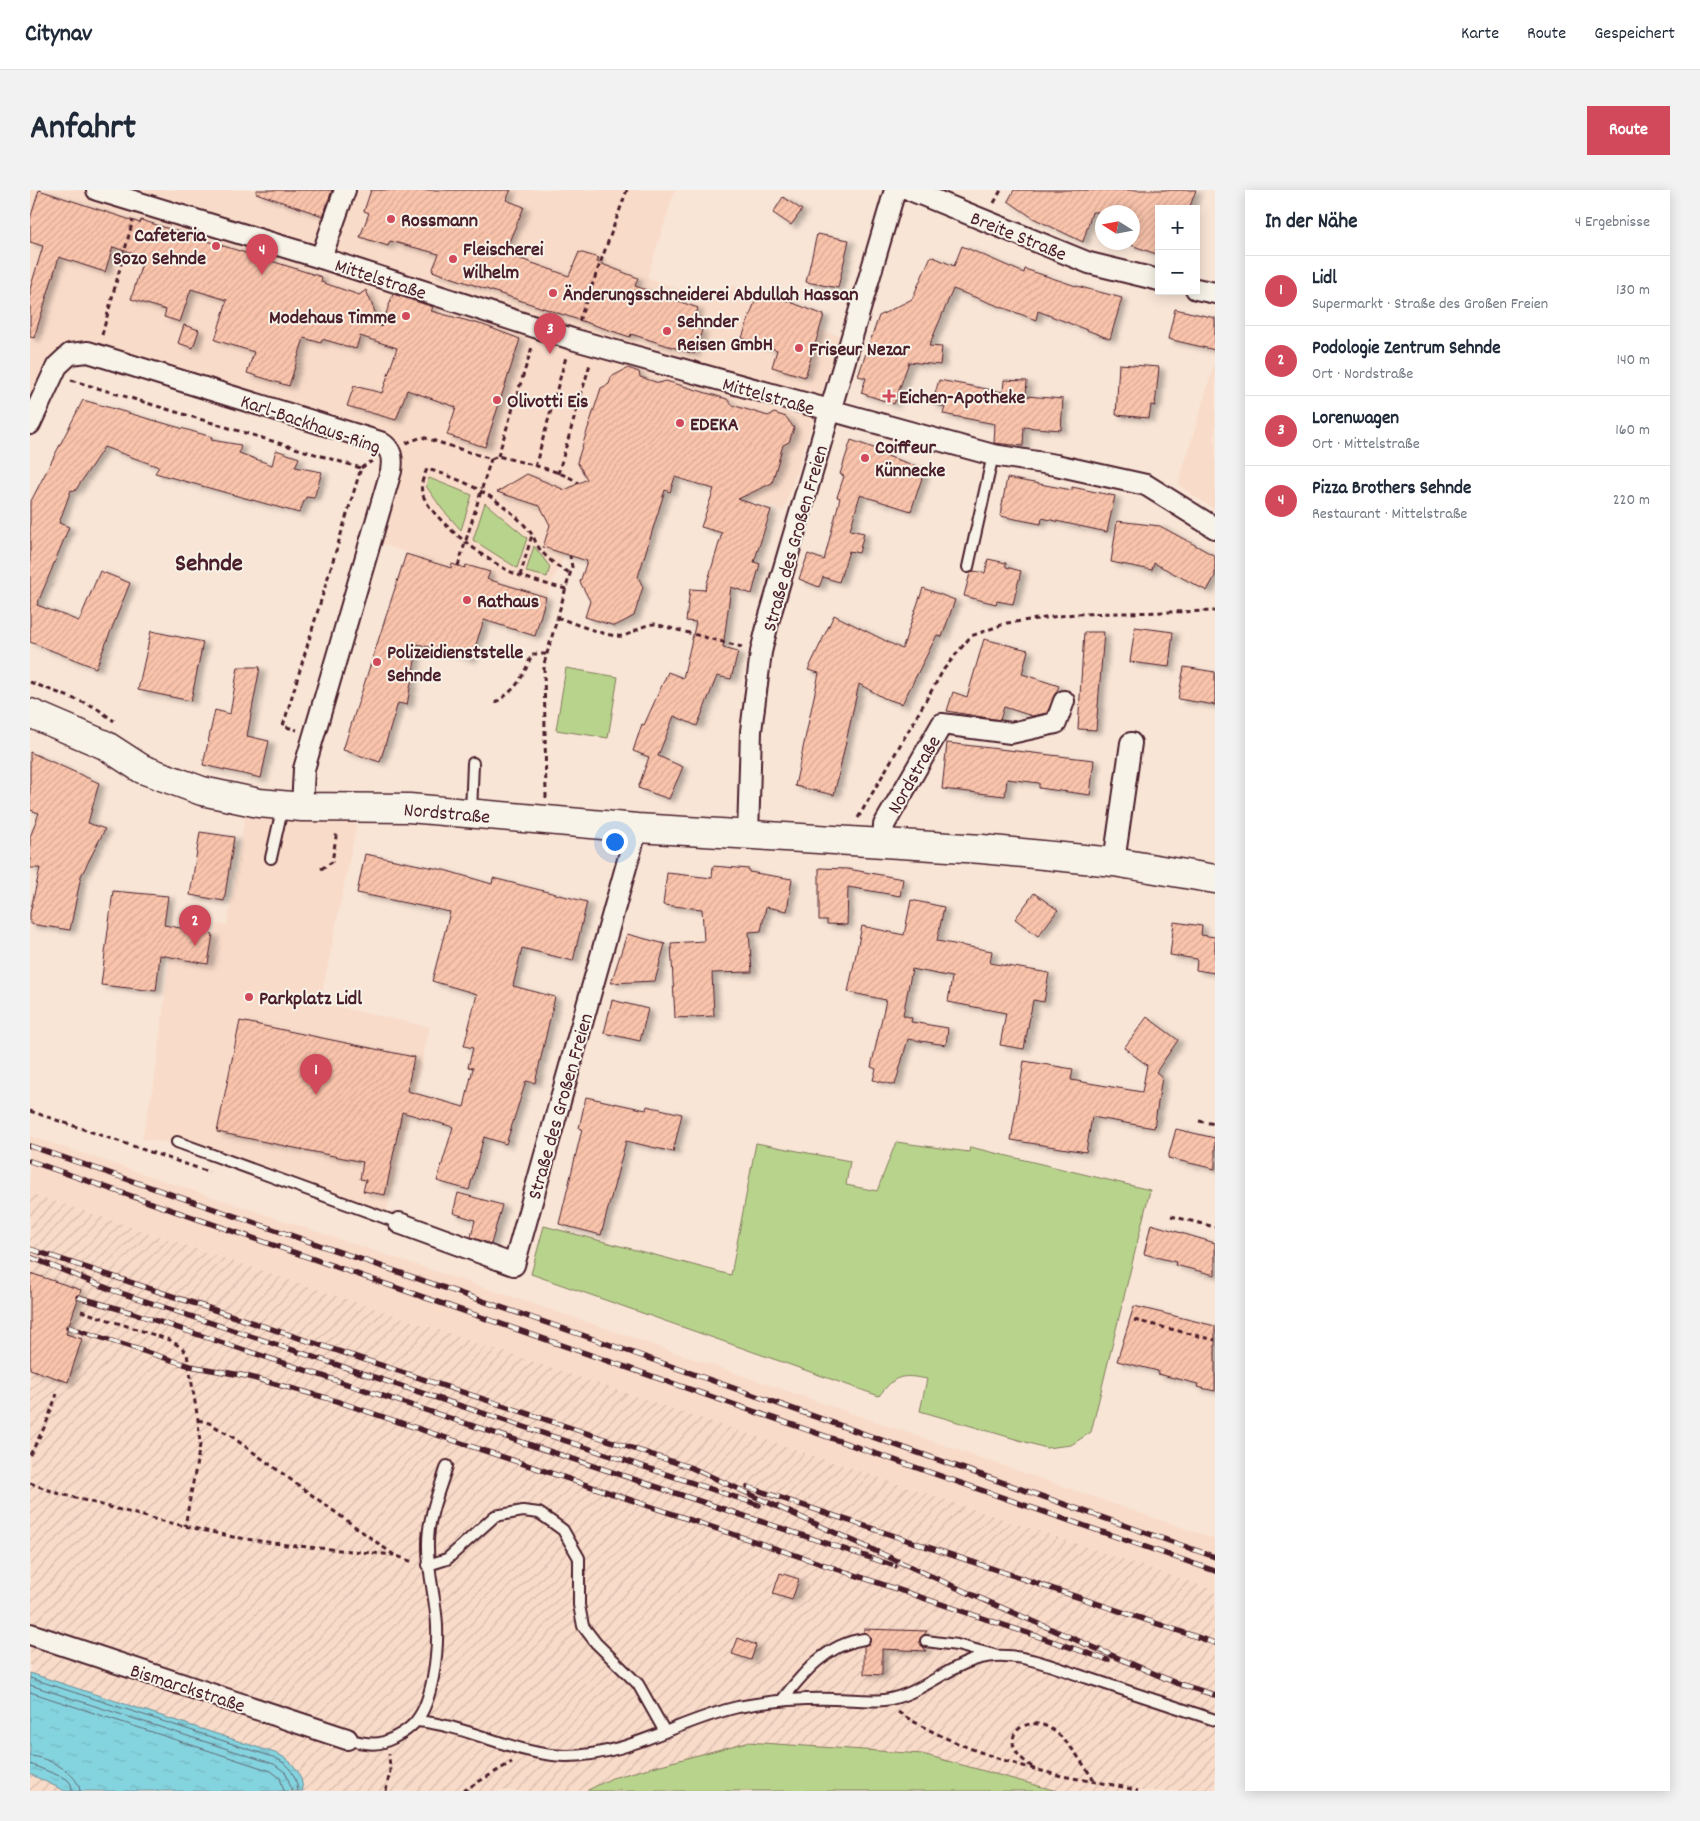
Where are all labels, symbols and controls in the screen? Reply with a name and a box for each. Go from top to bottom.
text: Citynav [25,18,92,52]
text: Karte [1461,22,1499,47]
text: Route [1527,22,1566,47]
text: Gespeichert [1594,22,1675,47]
text: Anfahrt [30,105,136,155]
button: Route [1587,106,1670,155]
north arrow [1095,205,1140,250]
map controls [1155,205,1200,295]
button: + [1155,205,1200,250]
street label: Breite Straße [966,206,1070,270]
place label: Rossmann [401,208,478,236]
text: In der Nähe [1265,208,1357,238]
text: 4 Ergebnisse [1575,211,1650,234]
marker: Rossmann [385,213,397,225]
place label: Cafeteria Sozo Sehnde [113,223,207,274]
pin: 4 [246,234,278,275]
place label: Fleischerei Wilhelm [463,237,544,288]
marker: Cafeteria Sozo Sehnde [210,240,222,252]
button: − [1155,250,1200,295]
street label: Mittelstraße [331,253,430,309]
marker: Fleischerei Wilhelm [447,253,459,265]
text: Lidl [1312,266,1337,293]
text: 1 [1279,279,1283,302]
text: 130 m [1616,279,1650,302]
place label: Änderungsschneiderei Abdullah Hassan [563,282,858,310]
marker: Änderungsschneiderei Abdullah Hassan [547,287,559,299]
text: Supermarkt · Straße des Großen Freien [1312,293,1548,316]
place label: Modehaus Timme [269,305,396,333]
place label: Sehnder Reisen GmbH [677,309,773,360]
marker: Modehaus Timme [400,310,412,322]
pin: 3 [534,313,566,354]
marker: Sehnder Reisen GmbH [661,325,673,337]
text: Podologie Zentrum Sehnde [1312,336,1501,363]
place label: Friseur Nezar [809,337,910,365]
marker: Friseur Nezar [793,342,805,354]
text: 2 [1278,349,1285,372]
text: 140 m [1616,349,1650,372]
text: Ort · Nordstraße [1312,363,1413,386]
street label: Mittelstraße [719,371,818,424]
place label: Eichen-Apotheke [899,385,1025,413]
street label: Karl-Backhaus-Ring [236,389,384,463]
place label: Olivotti Eis [507,389,588,417]
marker: Eichen-Apotheke [883,390,895,402]
marker: Olivotti Eis [491,394,503,406]
text: Lorenwagen [1312,406,1399,433]
place label: EDEKA [690,412,739,440]
marker: EDEKA [674,417,686,429]
text: 3 [1277,419,1285,442]
text: 160 m [1615,419,1650,442]
text: Ort · Mittelstraße [1312,433,1420,456]
place label: Coiffeur Künnecke [875,435,945,486]
street label: Straße des Großen Freien [757,442,837,635]
marker: Coiffeur Künnecke [859,452,871,464]
text: Pizza Brothers Sehnde [1312,476,1471,503]
text: 4 [1278,489,1284,512]
text: 220 m [1613,489,1650,512]
text: Restaurant · Mittelstraße [1312,503,1467,526]
district label: Sehnde [175,547,243,583]
place label: Rathaus [477,589,539,617]
marker: Rathaus [461,594,473,606]
place label: Polizeidienststelle Sehnde [387,640,523,691]
marker: Polizeidienststelle Sehnde [371,656,383,668]
street label: Nordstraße [882,731,949,820]
street label: Nordstraße [402,797,491,833]
your location [602,829,628,855]
pin: 2 [179,905,211,946]
place label: Parkplatz Lidl [259,986,362,1014]
marker: Parkplatz Lidl [243,991,255,1003]
street label: Straße des Großen Freien [522,1010,602,1203]
pin: 1 [300,1054,332,1095]
street label: Bismarckstraße [126,1658,248,1722]

